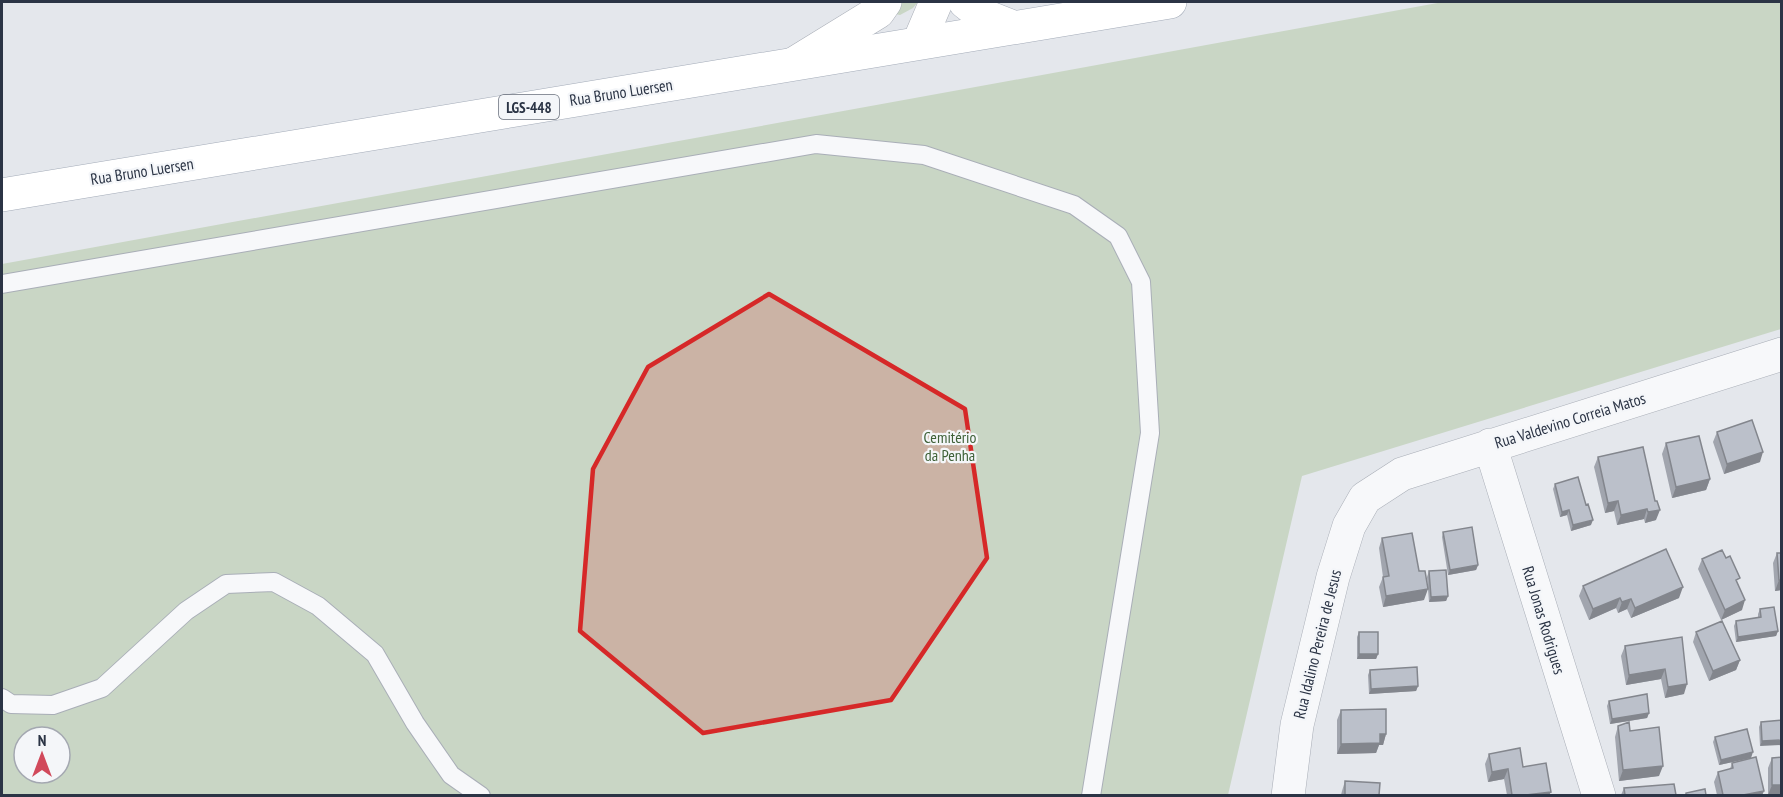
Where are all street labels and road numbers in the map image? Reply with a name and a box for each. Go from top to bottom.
street label: Rua Bruno Luersen [568,74,674,110]
road number: LGS-448 [499,95,559,119]
street label: Rua Bruno Luersen [89,153,195,189]
street label: Rua Valdevino Correia Matos [1492,388,1648,452]
street label: Rua Jonas Rodrigues [1518,564,1570,676]
street label: Rua Idalino Pereira de Jesus [1289,567,1345,721]

